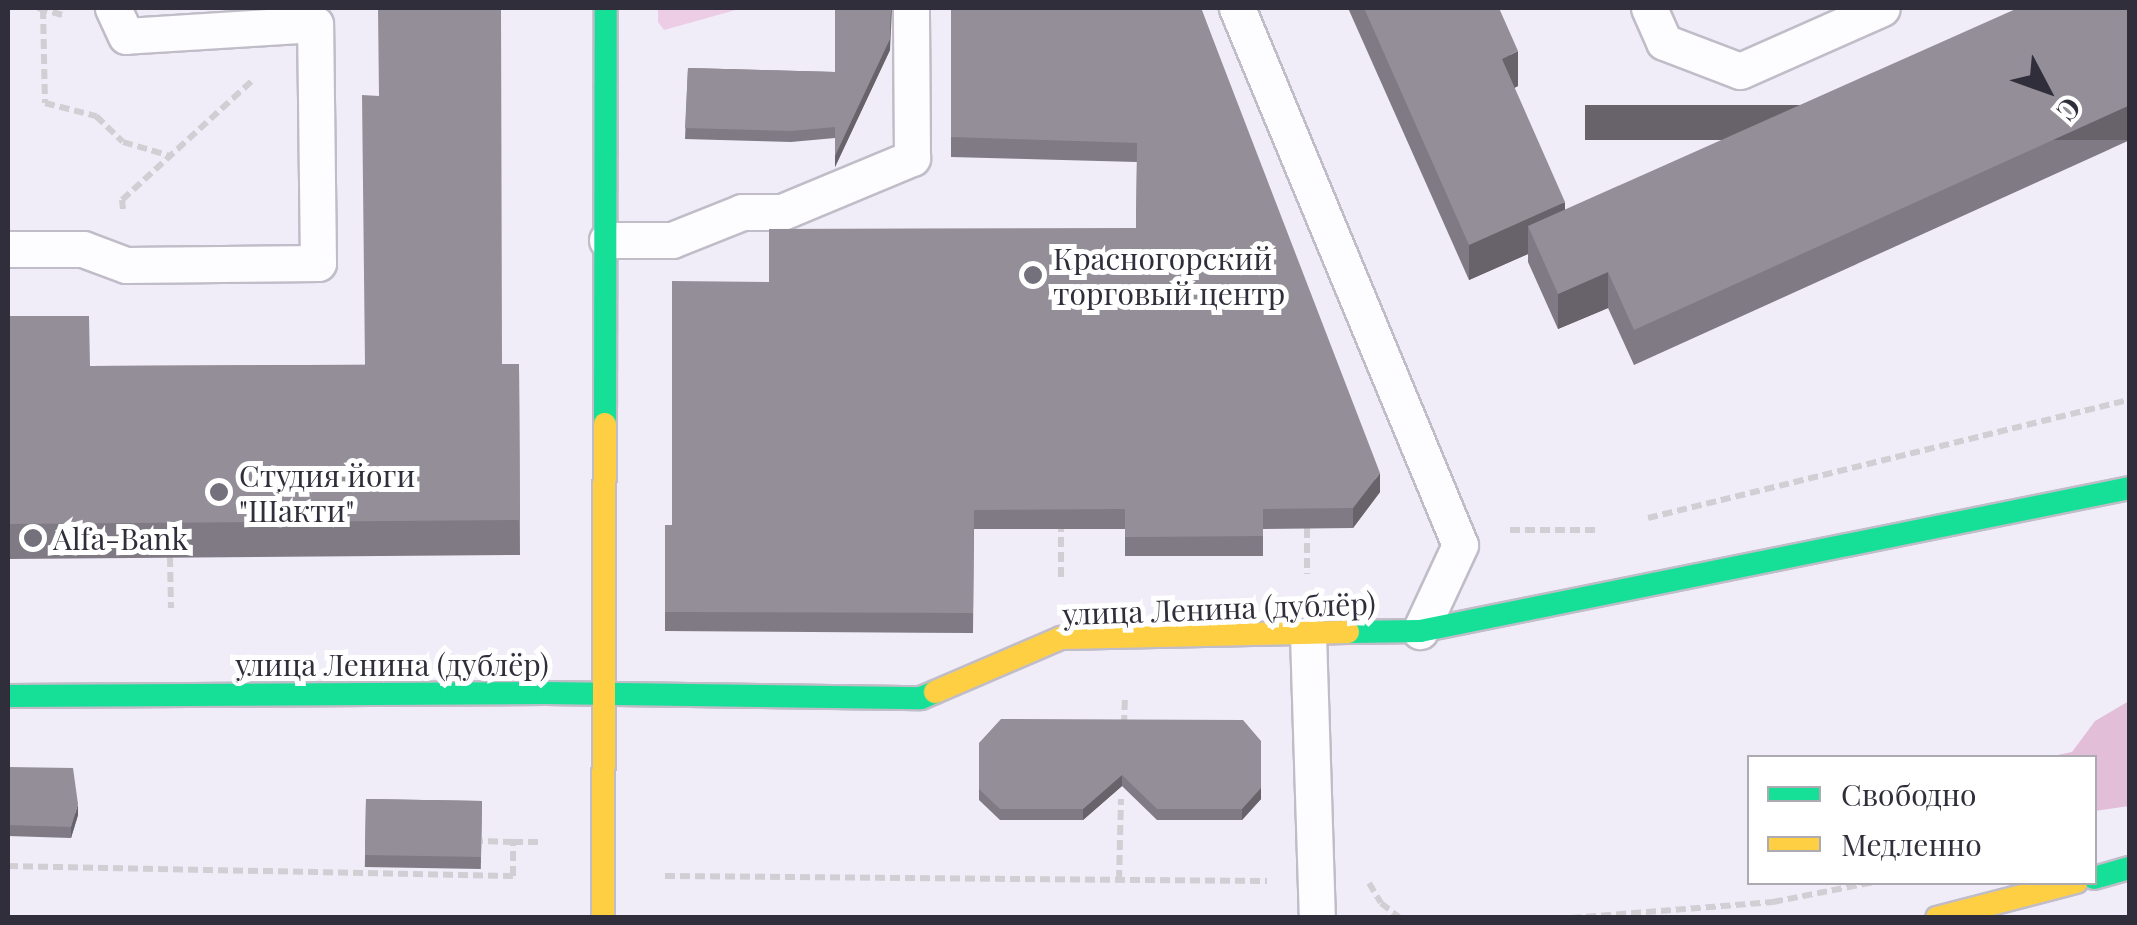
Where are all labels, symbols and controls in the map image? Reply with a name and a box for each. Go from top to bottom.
north arrow [1997,40,2097,140]
text: С [2050,90,2090,130]
place label: Красногорский торговый центр [1053,240,1285,310]
marker: Красногорский торговый центр [1022,264,1044,286]
place label: Студия йоги "Шакти" [239,457,415,528]
marker: Студия йоги "Шакти" [208,481,230,503]
place label: Alfa-Bank [53,520,188,556]
marker: Alfa-Bank [22,527,44,549]
street label: улица Ленина (дублёр) [1062,585,1376,631]
street label: улица Ленина (дублёр) [235,646,549,682]
legend [1747,755,2097,885]
text: Свободно [1841,774,1976,814]
text: Медленно [1841,824,1982,864]

